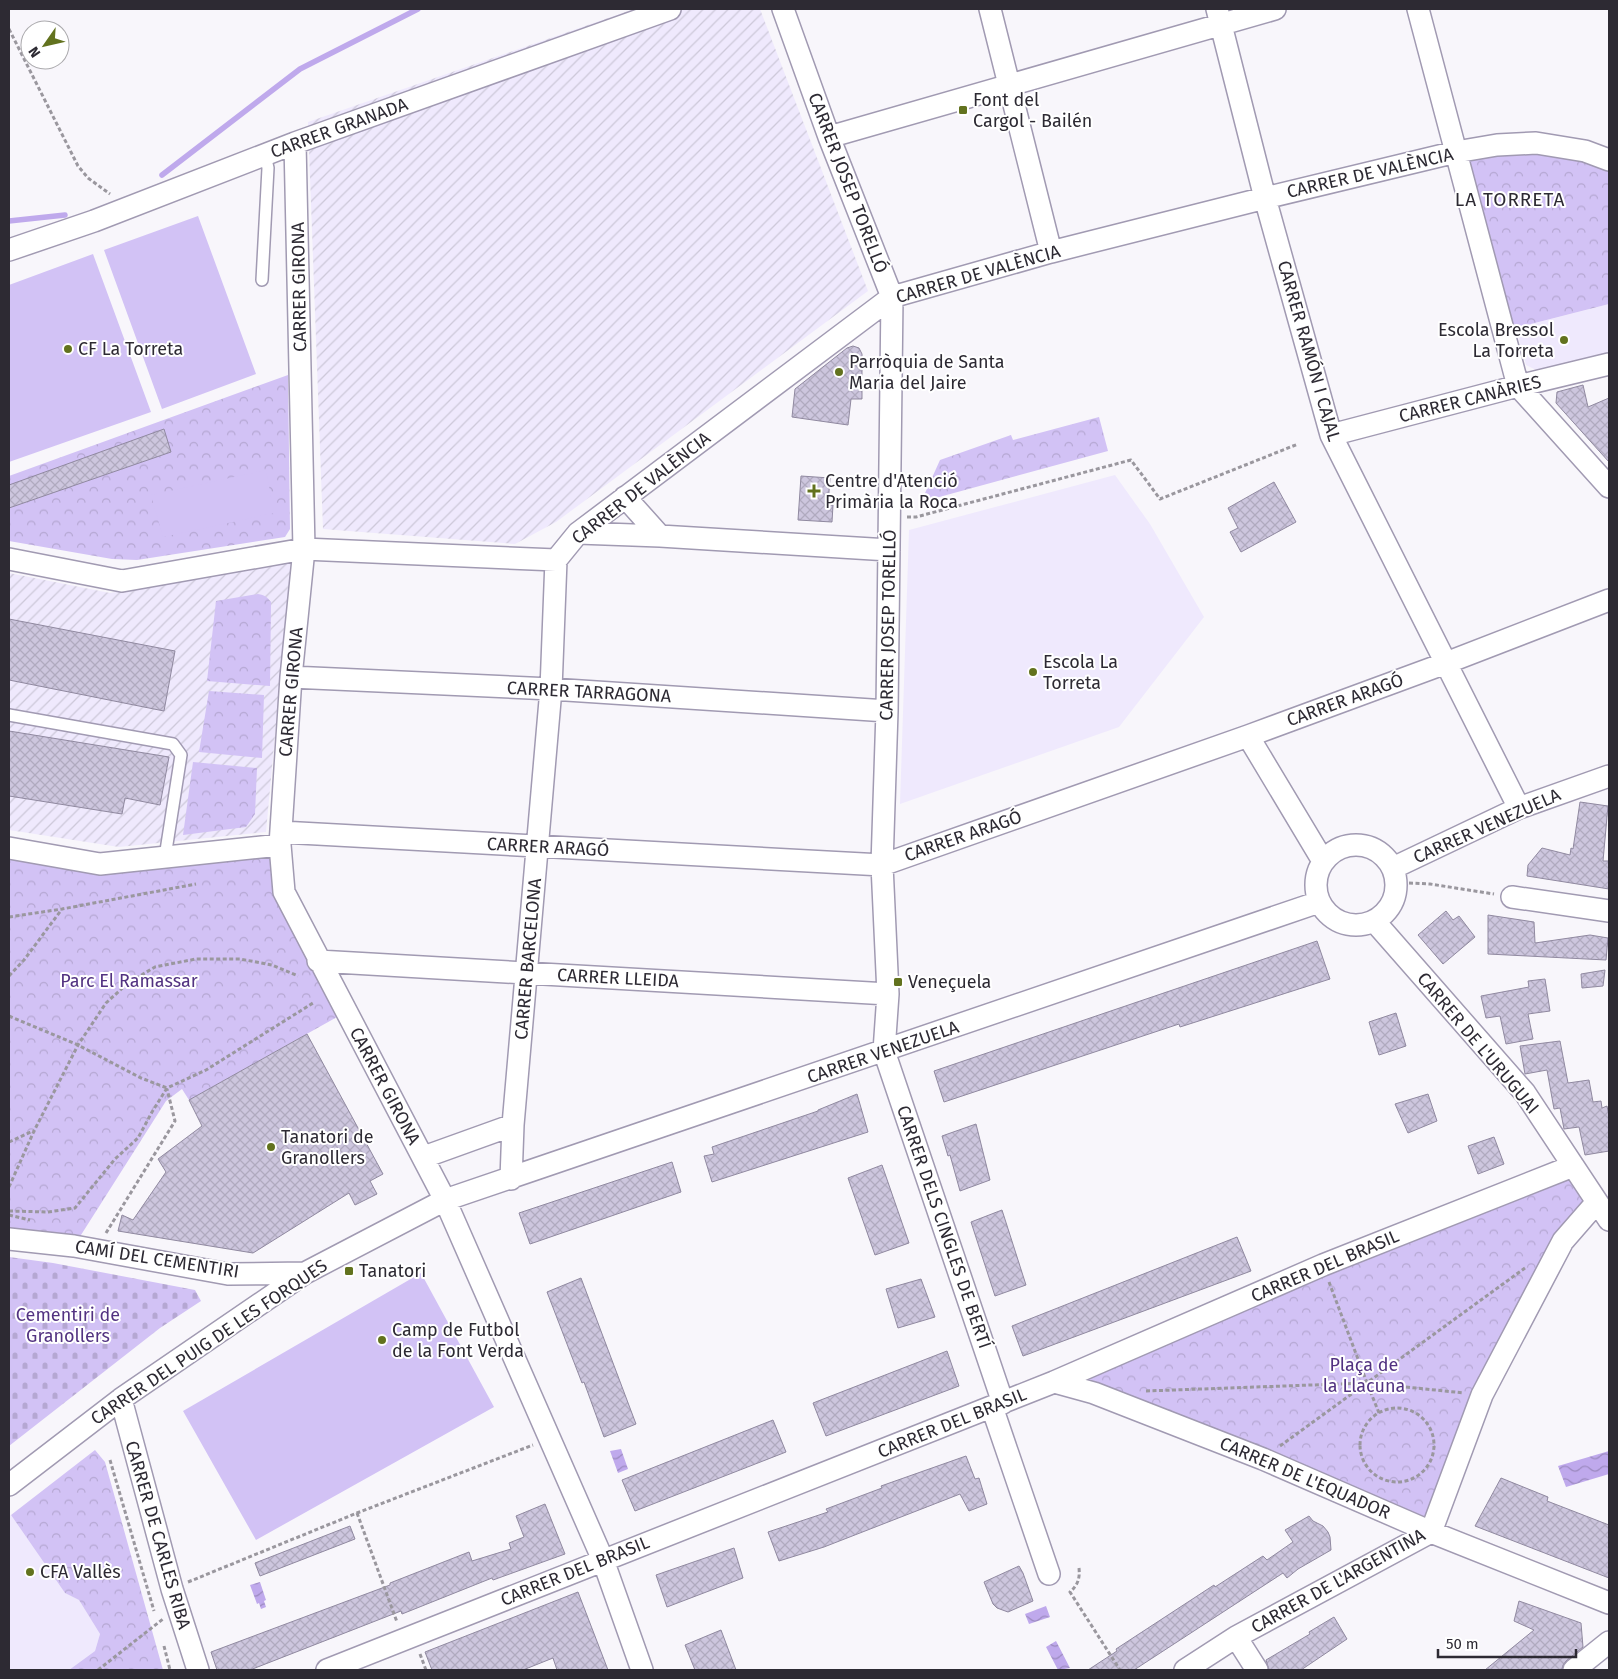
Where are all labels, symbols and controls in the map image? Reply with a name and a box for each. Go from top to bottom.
north arrow [20,20,70,70]
text: N [25,43,44,61]
place label: Font del Cargol - Bailén [973,89,1092,132]
street label: CARRER JOSEP TORELLÓ [803,90,893,276]
street label: CARRER GRANADA [267,93,411,163]
marker: Font del Cargol - Bailén [957,104,969,116]
street label: CARRER DE VALÈNCIA [1284,142,1456,203]
district label: LA TORRETA [1455,188,1565,211]
street label: CARRER GIRONA [287,221,311,352]
street label: CARRER DE VALÈNCIA [893,239,1063,308]
street label: CARRER RAMÓN I CAJAL [1273,258,1345,444]
place label: Escola Bressol La Torreta [1438,319,1554,362]
marker: Escola Bressol La Torreta [1558,334,1570,346]
place label: CF La Torreta [78,338,183,360]
marker: CF La Torreta [62,343,74,355]
place label: Parròquia de Santa Maria del Jaire [849,351,1005,394]
marker: Parròquia de Santa Maria del Jaire [833,366,845,378]
street label: CARRER CANÀRIES [1396,370,1544,427]
street label: CARRER DE VALÈNCIA [567,426,715,549]
place label: Centre d'Atenció Primària la Roca [825,470,958,513]
marker: Centre d'Atenció Primària la Roca [807,484,821,498]
street label: CARRER JOSEP TORELLÓ [875,529,901,721]
street label: CARRER GIRONA [274,626,308,758]
place label: Escola La Torreta [1043,651,1118,694]
marker: Escola La Torreta [1027,666,1039,678]
street label: CARRER ARAGÓ [1284,669,1406,731]
street label: CARRER TARRAGONA [506,677,672,707]
street label: CARRER VENEZUELA [1410,783,1565,868]
street label: CARRER ARAGÓ [901,806,1025,866]
street label: CARRER ARAGÓ [486,833,610,861]
street label: CARRER BARCELONA [510,877,546,1041]
street label: CARRER LLEIDA [556,964,680,992]
street label: CARRER DE L'URUGUAI [1412,968,1544,1118]
park label: Parc El Ramassar [60,970,198,992]
place label: Veneçuela [908,971,991,993]
marker: Veneçuela [892,976,904,988]
street label: CARRER VENEZUELA [804,1016,962,1088]
street label: CARRER GIRONA [345,1023,426,1149]
street label: CARRER DELS CINGLES DE BERTÍ [892,1102,997,1351]
place label: Tanatori de Granollers [281,1126,374,1169]
marker: Tanatori de Granollers [265,1141,277,1153]
street label: CARRER DEL BRASIL [1248,1225,1402,1307]
street label: CAMÍ DEL CEMENTIRI [73,1234,241,1283]
street label: CARRER DEL PUIG DE LES FORQUES [87,1254,332,1430]
place label: Tanatori [359,1260,426,1282]
marker: Tanatori [343,1265,355,1277]
park label: Cementiri de Granollers [16,1304,120,1347]
place label: Camp de Futbol de la Font Verda [392,1319,524,1362]
marker: Camp de Futbol de la Font Verda [376,1334,388,1346]
park label: Plaça de la Llacuna [1323,1354,1405,1397]
street label: CARRER DEL BRASIL [874,1383,1030,1463]
street label: CARRER DE L'EQUADOR [1216,1432,1394,1524]
street label: CARRER DE CARLES RIBA [121,1438,196,1632]
street label: CARRER DE L'ARGENTINA [1247,1524,1429,1638]
street label: CARRER DEL BRASIL [497,1531,653,1611]
place label: CFA Vallès [40,1561,121,1583]
marker: CFA Vallès [24,1566,36,1578]
scale bar [1438,1626,1576,1658]
text: 50 m [1446,1635,1479,1653]

